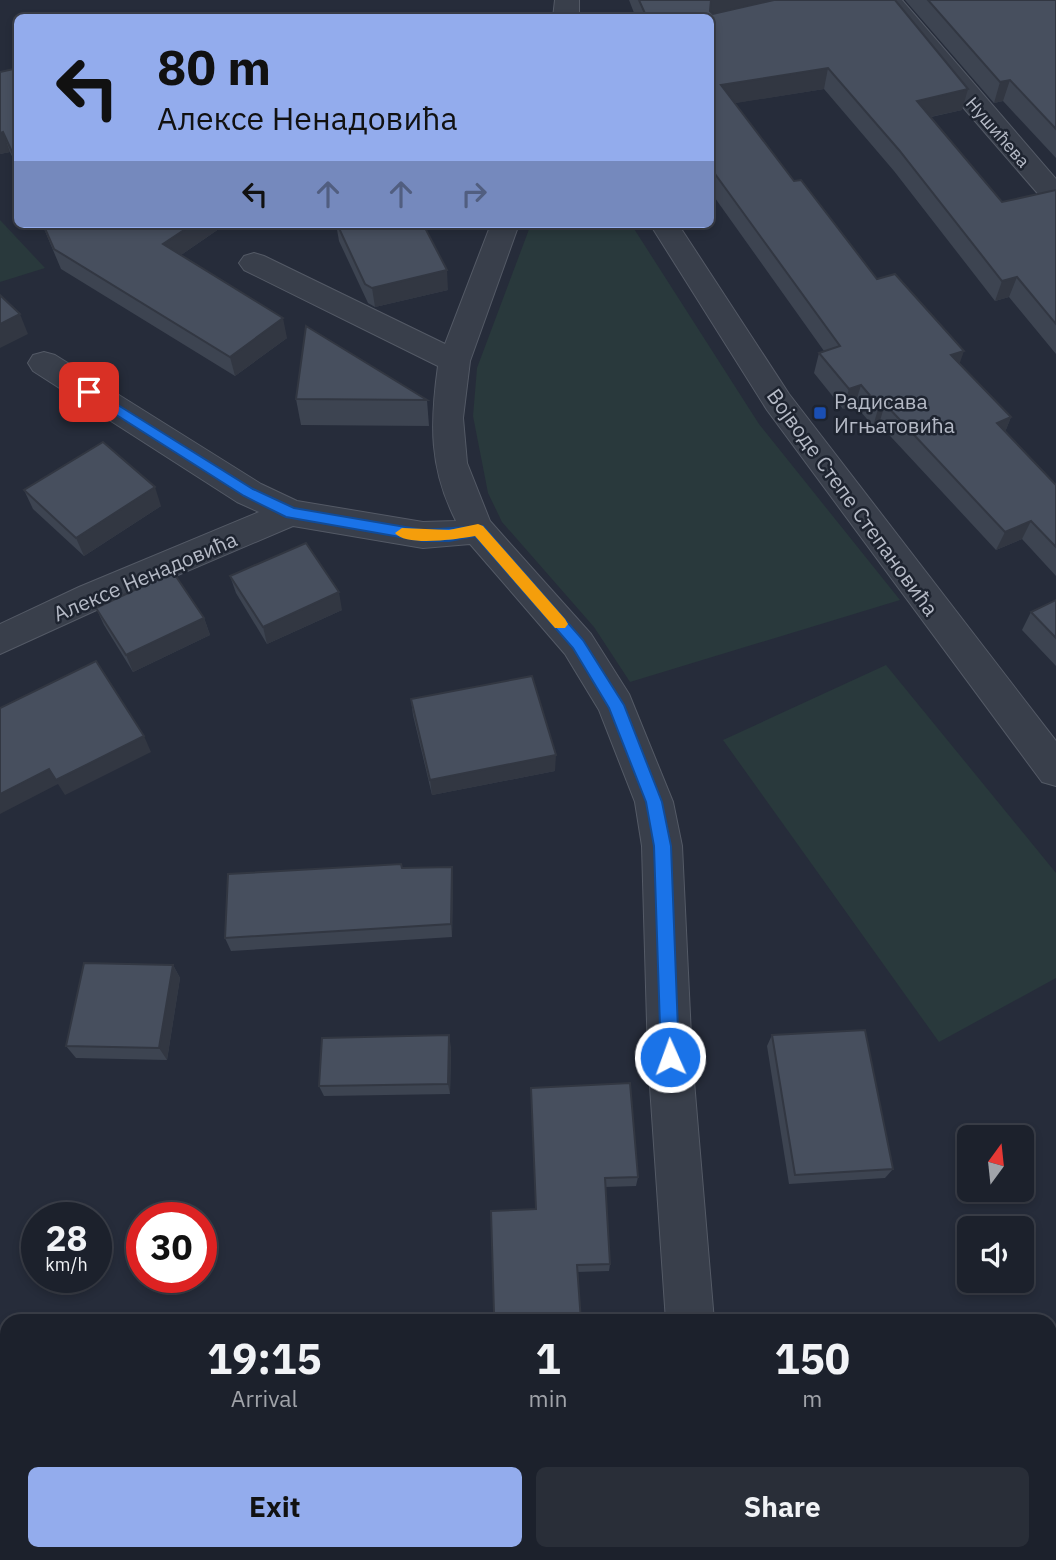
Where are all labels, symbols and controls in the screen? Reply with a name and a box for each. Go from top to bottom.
text: 80 m [157,35,271,98]
icon: left [42,42,133,133]
street label: Нушићева [961,92,1035,172]
text: Алексе Ненадовића [157,97,458,139]
icon: left [236,175,274,213]
icon: ahead [309,175,347,213]
icon: ahead [382,175,420,213]
icon: right [455,175,493,213]
pin [59,362,119,422]
icon: arrive [70,373,108,411]
street label: Војводе Степе Степановића [761,383,945,621]
place label: Радисава Игњатовића [834,387,955,439]
marker: Радисава Игњатовића [812,405,828,421]
street label: Алексе Ненадовића [49,525,241,627]
position arrow [633,1020,707,1094]
north arrow [957,1125,1034,1202]
map controls [957,1125,1034,1293]
speed limit sign: 30 [126,1202,217,1293]
text: 28 [45,1215,88,1261]
button: sound [957,1216,1034,1293]
text: km/h [45,1253,88,1276]
text: 19:15 [207,1331,322,1386]
text: 1 [535,1331,561,1386]
text: 150 [774,1331,850,1386]
text: Arrival [231,1383,298,1413]
text: min [529,1383,567,1413]
text: m [802,1383,822,1413]
button: Exit [28,1467,522,1547]
button: Share [536,1467,1029,1547]

